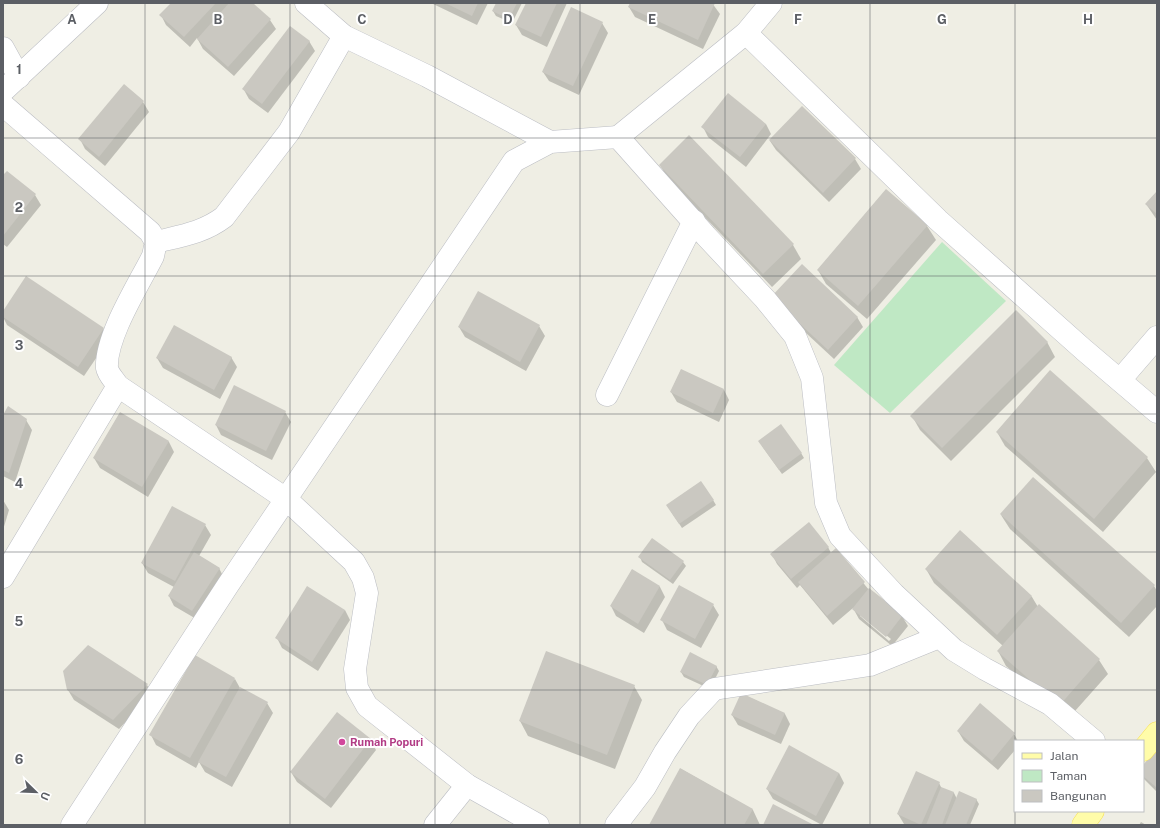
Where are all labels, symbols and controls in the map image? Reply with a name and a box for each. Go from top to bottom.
text: A [67,12,77,27]
text: B [214,12,223,27]
text: C [357,12,367,27]
text: D [503,12,513,27]
text: E [648,12,656,27]
text: F [794,12,802,27]
text: G [937,12,947,27]
text: H [1083,12,1093,27]
text: 1 [16,62,22,77]
text: 2 [15,200,23,215]
text: 3 [15,338,24,353]
text: 4 [15,476,24,491]
text: 5 [15,614,24,629]
place label: Rumah Popuri [350,736,423,748]
marker: Rumah Popuri [337,737,347,747]
legend [1014,740,1144,812]
text: Jalan [1050,749,1079,763]
text: 6 [15,752,24,767]
text: Taman [1050,769,1087,783]
north arrow [16,772,56,812]
text: Bangunan [1050,789,1106,803]
text: U [38,790,52,802]

